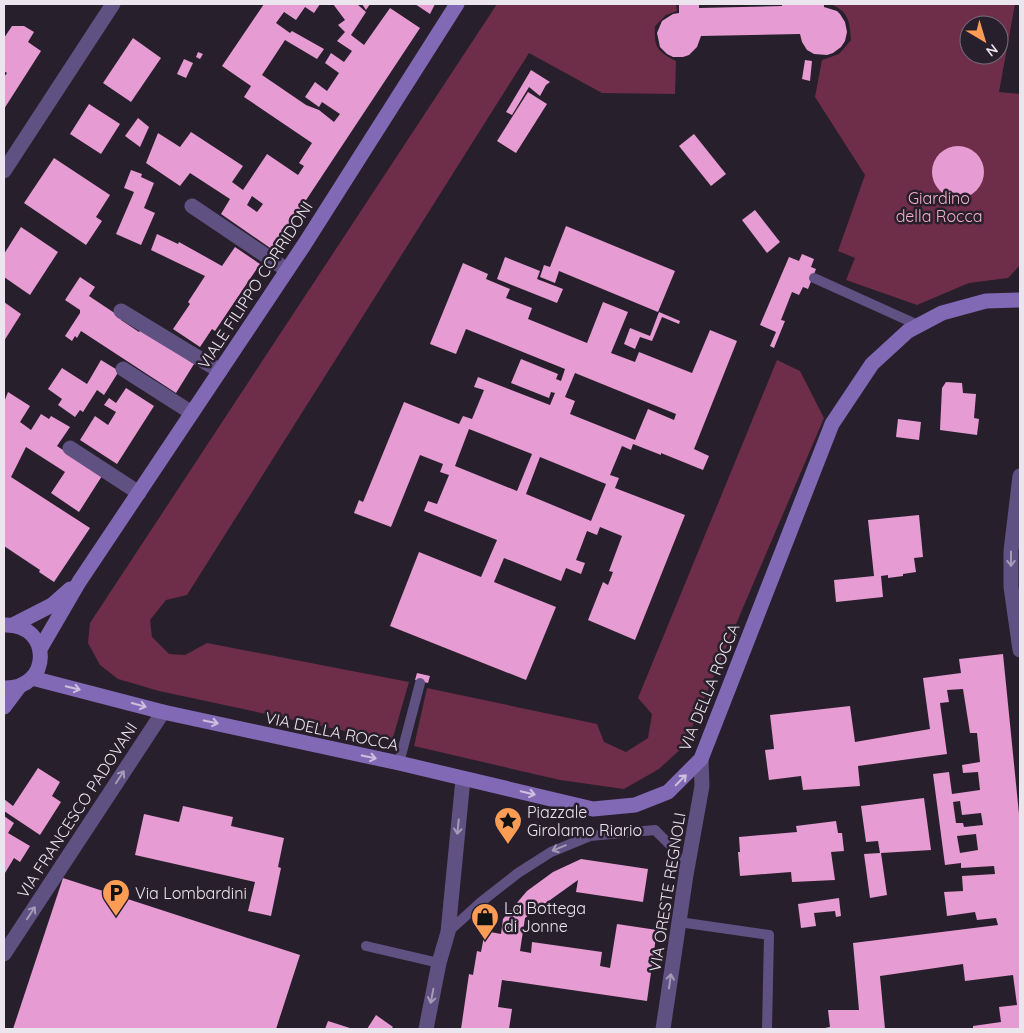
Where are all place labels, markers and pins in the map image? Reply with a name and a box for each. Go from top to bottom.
place label: Piazzale Girolamo Riario [527,802,642,840]
place icon: Piazzale Girolamo Riario [493,806,523,845]
parking icon: Via Lombardini [101,878,131,917]
place label: Via Lombardini [135,883,247,903]
place label: La Bottega di Jonne [504,898,586,936]
shop icon: La Bottega di Jonne [470,902,500,941]

